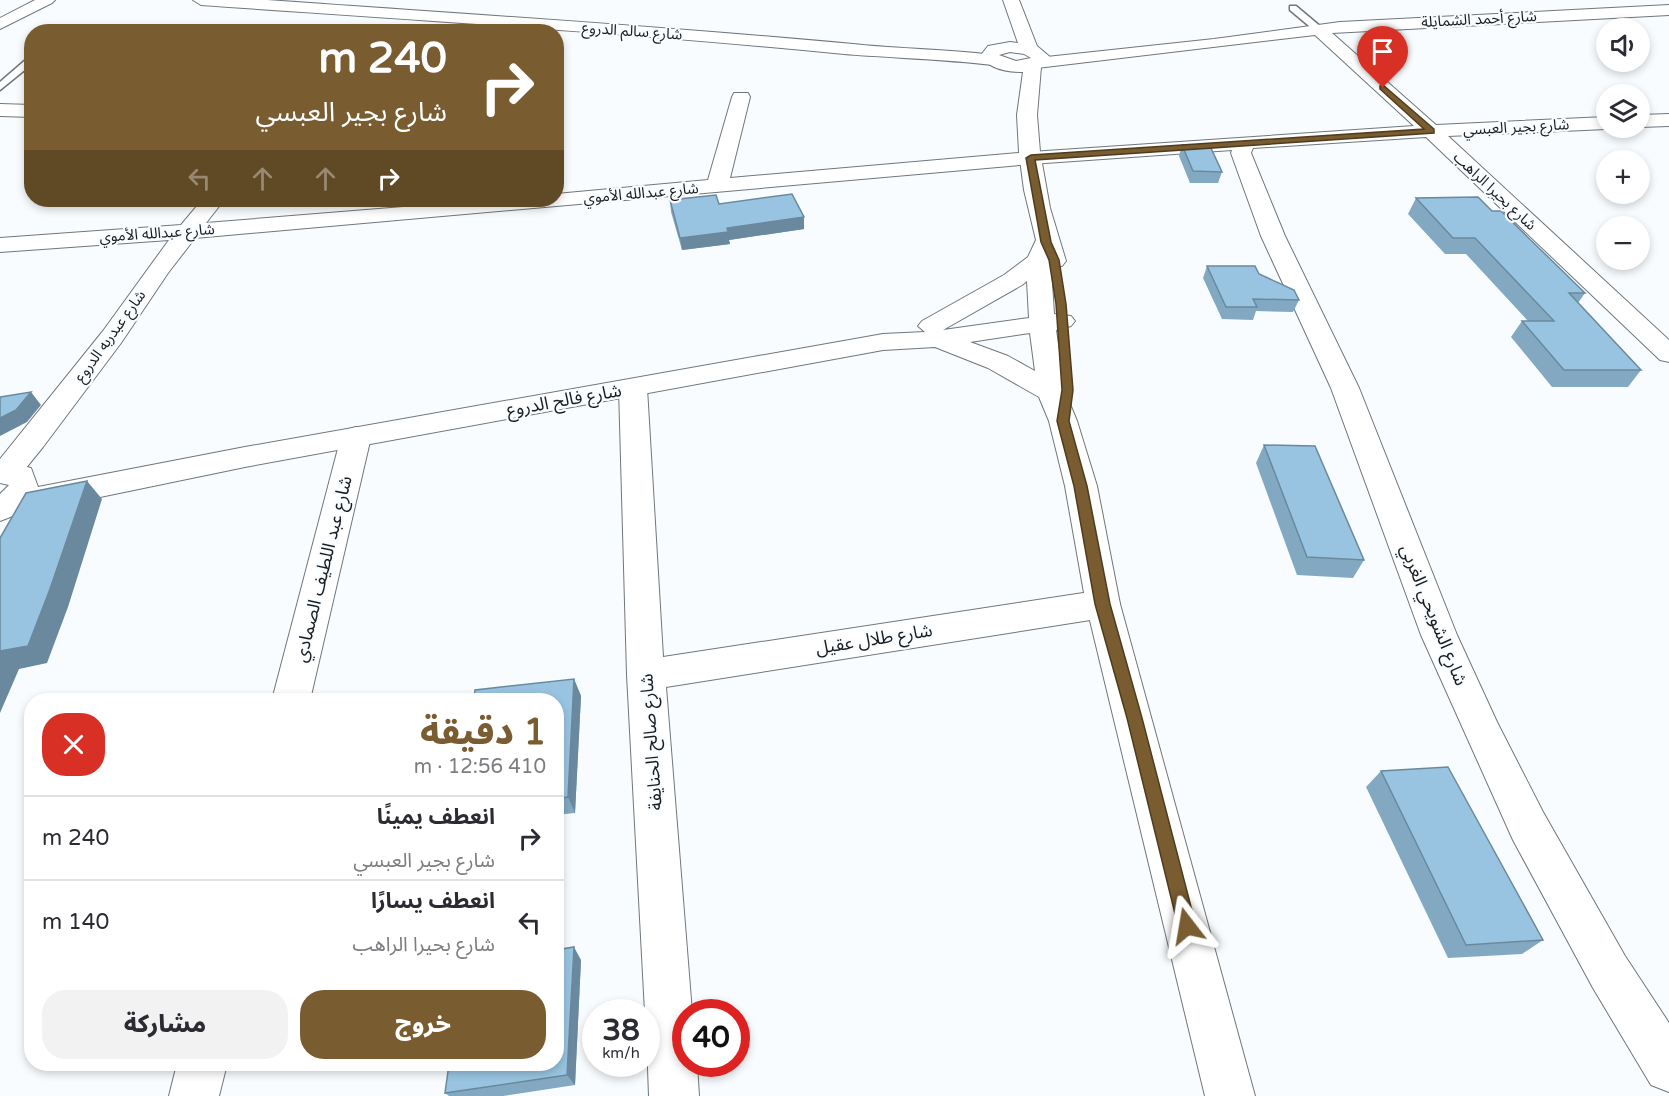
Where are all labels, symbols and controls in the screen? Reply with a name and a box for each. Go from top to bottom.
street label: شارع أحمد الشمايلة [1421,7,1538,34]
map controls [1596,18,1650,270]
button: sound [1596,18,1650,72]
street label: شارع سالم الدروع [581,19,683,47]
pin [1357,26,1408,88]
text: 240 m [318,33,447,84]
icon: arrive [1366,35,1399,68]
icon: right [468,48,546,126]
button: layers [1596,84,1650,138]
text: شارع بجير العبسي [256,96,447,129]
street label: شارع بجير العبسي [1462,115,1570,142]
street label: شارع بحيرا الراهب [1448,148,1540,236]
button: + [1596,150,1650,204]
icon: left [183,162,216,195]
icon: ahead [246,162,279,195]
icon: ahead [309,162,342,195]
icon: right [372,162,405,195]
street label: شارع عبدالله الأموي [583,179,700,210]
button: − [1596,216,1650,270]
street label: شارع عبدالله الأموي [99,220,216,249]
street label: شارع عبدربه الدروع [71,286,152,387]
street label: شارع فالح الدروع [505,379,624,424]
street label: شارع عبد اللطيف الصمادي [289,473,360,665]
street label: شارع الشويحي الغربي [1393,541,1472,690]
street label: شارع طلال عقيل [814,619,934,662]
street label: شارع صالح الحنايفة [635,673,670,811]
text: 1 دقيقة [420,711,546,754]
button: close [42,713,105,776]
text: 410 m · 12:56 [414,755,546,779]
text: انعطف يمينًا [377,804,495,830]
icon: right [513,822,546,855]
text: 240 m [42,825,109,851]
text: شارع بجير العبسي [353,849,495,873]
text: انعطف يسارًا [371,888,495,914]
position arrow [1155,894,1219,958]
icon: left [513,906,546,939]
text: 140 m [42,909,109,935]
text: شارع بحيرا الراهب [352,933,495,957]
button: مشاركة [42,990,288,1059]
button: خروج [300,990,546,1059]
speed limit sign: 40 [672,999,750,1077]
text: 38 [602,1012,640,1049]
text: km/h [602,1044,640,1062]

